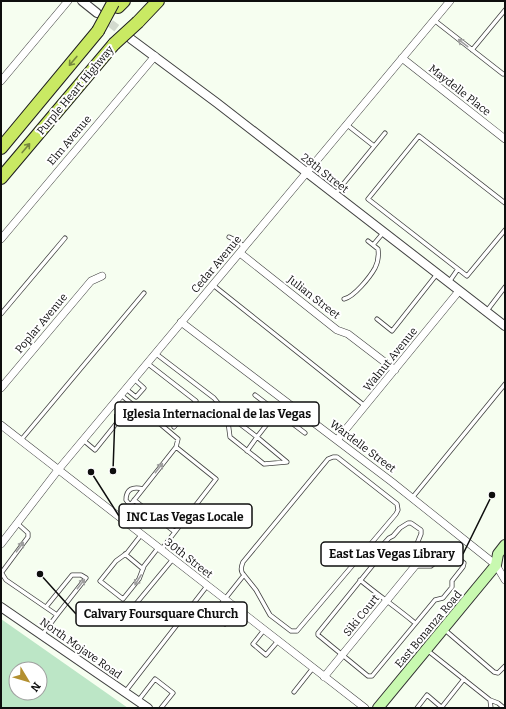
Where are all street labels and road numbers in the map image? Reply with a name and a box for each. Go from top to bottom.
street label: Purple Heart Highway [34,43,117,137]
street label: Maydelle Place [426,62,493,119]
street label: Elm Avenue [45,113,94,168]
street label: 28th Street [298,151,351,196]
street label: Cedar Avenue [189,233,244,296]
street label: Julian Street [284,272,342,322]
street label: Poplar Avenue [13,291,70,356]
street label: Walnut Avenue [361,325,420,394]
street label: Wardelle Street [327,417,398,475]
street label: 30th Street [162,536,215,581]
street label: East Bonanza Road [392,588,465,671]
street label: Siki Court [341,592,382,639]
street label: North Mojave Road [37,615,125,682]

